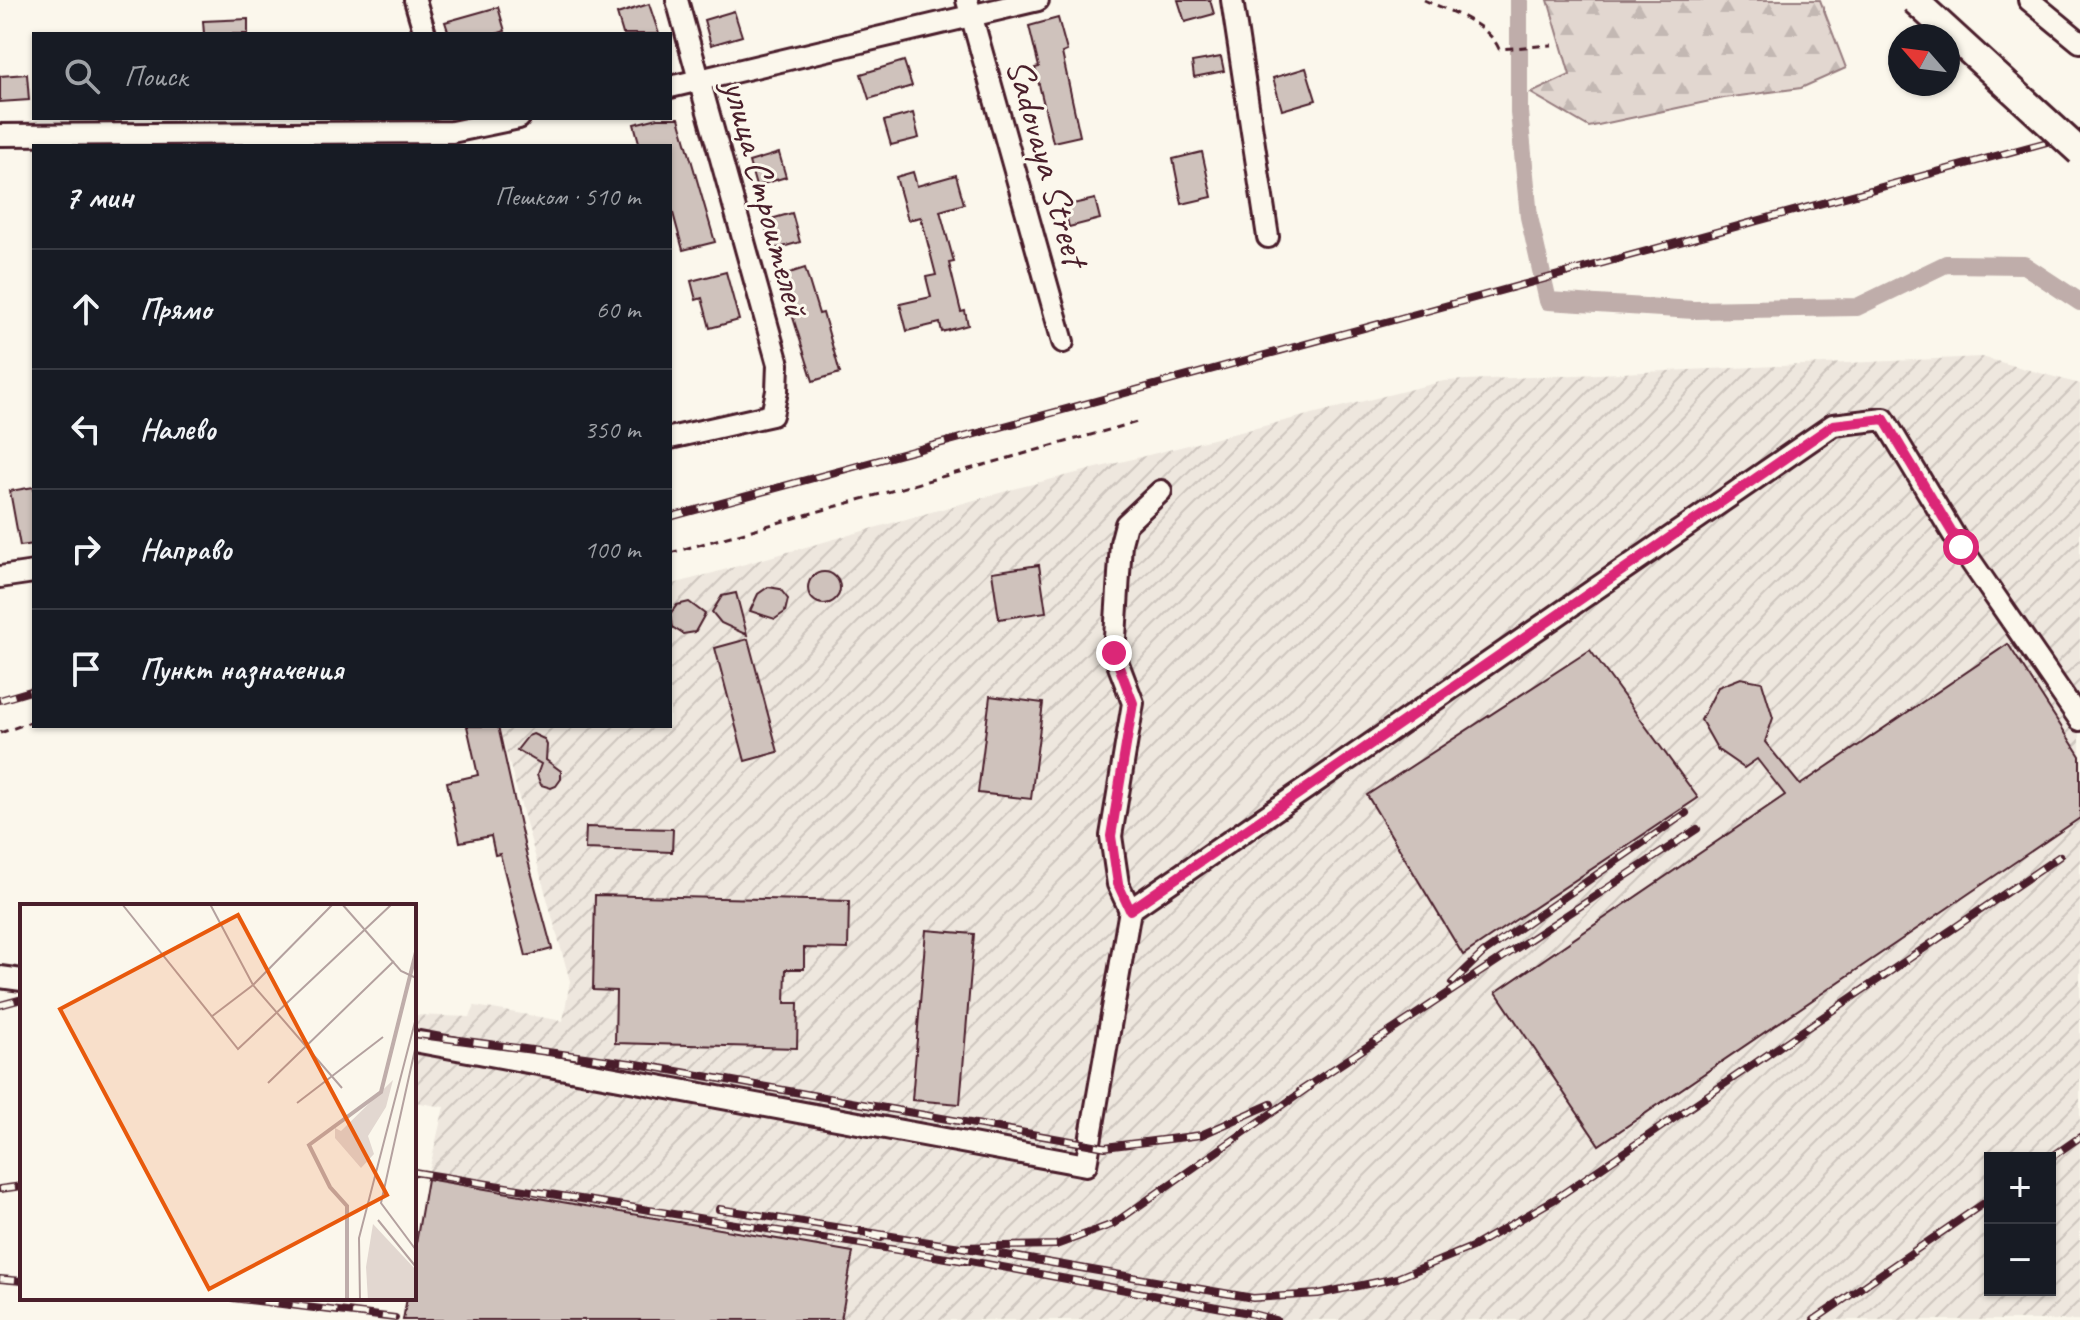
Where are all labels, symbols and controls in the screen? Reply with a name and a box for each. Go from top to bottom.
north arrow [1888,24,1960,96]
search box [32,32,672,120]
street label: Sadovaya Street [996,53,1101,276]
icon: search [60,54,104,98]
text: Поиск [124,57,187,95]
street label: улица Строителей [712,73,821,323]
text: 7 мин [64,175,133,218]
text: Пешком · 510 m [495,180,640,213]
icon: ahead [64,287,108,331]
text: Прямо [140,290,211,328]
text: 60 m [596,293,640,326]
icon: left [64,407,108,451]
text: Налево [140,410,216,448]
text: 350 m [584,413,640,446]
icon: right [64,527,108,571]
route start [1943,529,1979,565]
text: Направо [140,530,232,568]
text: 100 m [584,533,640,566]
route end [1096,635,1132,671]
icon: arrive [64,647,108,691]
text: Пункт назначения [140,650,343,688]
inset map [20,904,416,1300]
map controls [1984,1152,2056,1296]
button: + [1984,1152,2056,1224]
button: − [1984,1224,2056,1296]

